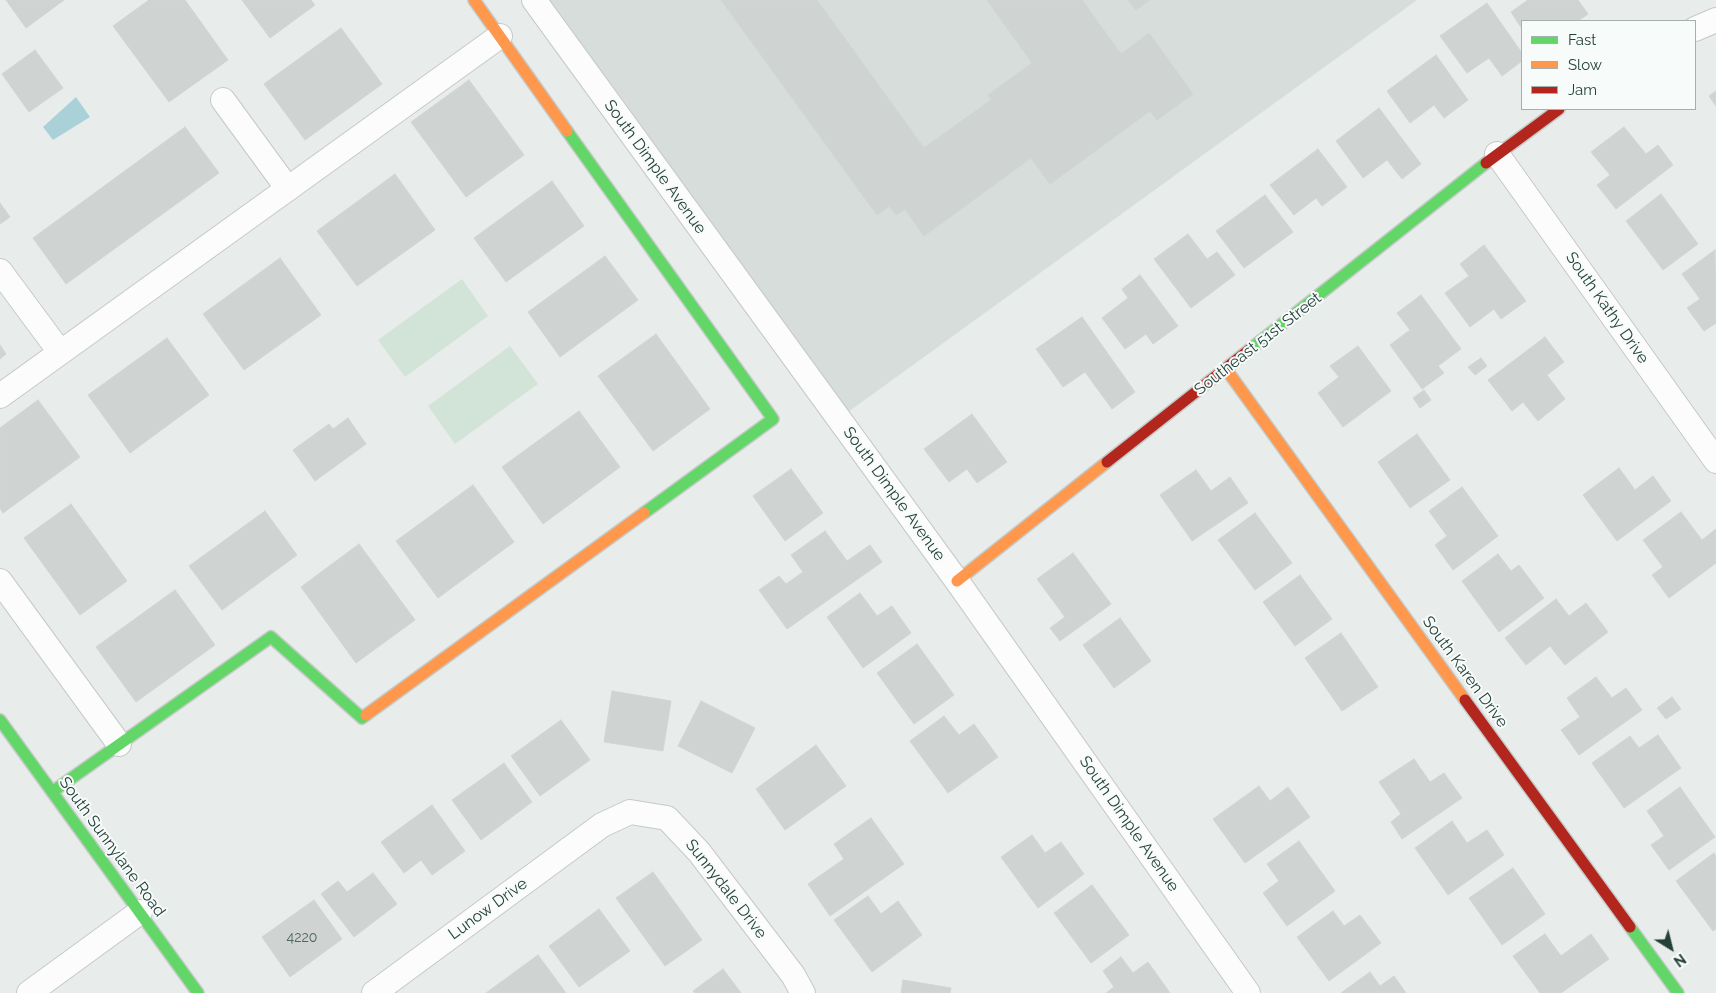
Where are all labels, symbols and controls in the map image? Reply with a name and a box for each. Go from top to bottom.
legend [1521,20,1696,110]
text: Fast [1568,31,1596,49]
text: Slow [1568,56,1602,74]
text: Jam [1568,81,1597,99]
street label: South Dimple Avenue [600,96,710,238]
street label: South Kathy Drive [1561,248,1653,368]
street label: Southeast 51st Street [1191,288,1325,400]
street label: South Dimple Avenue [839,423,949,565]
street label: South Karen Drive [1418,613,1512,731]
street label: South Dimple Avenue [1075,753,1183,895]
street label: South Sunnylane Road [55,773,169,921]
street label: Sunnydale Drive [681,836,771,942]
street label: Lunow Drive [445,874,531,944]
north arrow [1646,923,1696,973]
house number: 4220 [287,930,317,946]
text: N [1671,951,1689,970]

